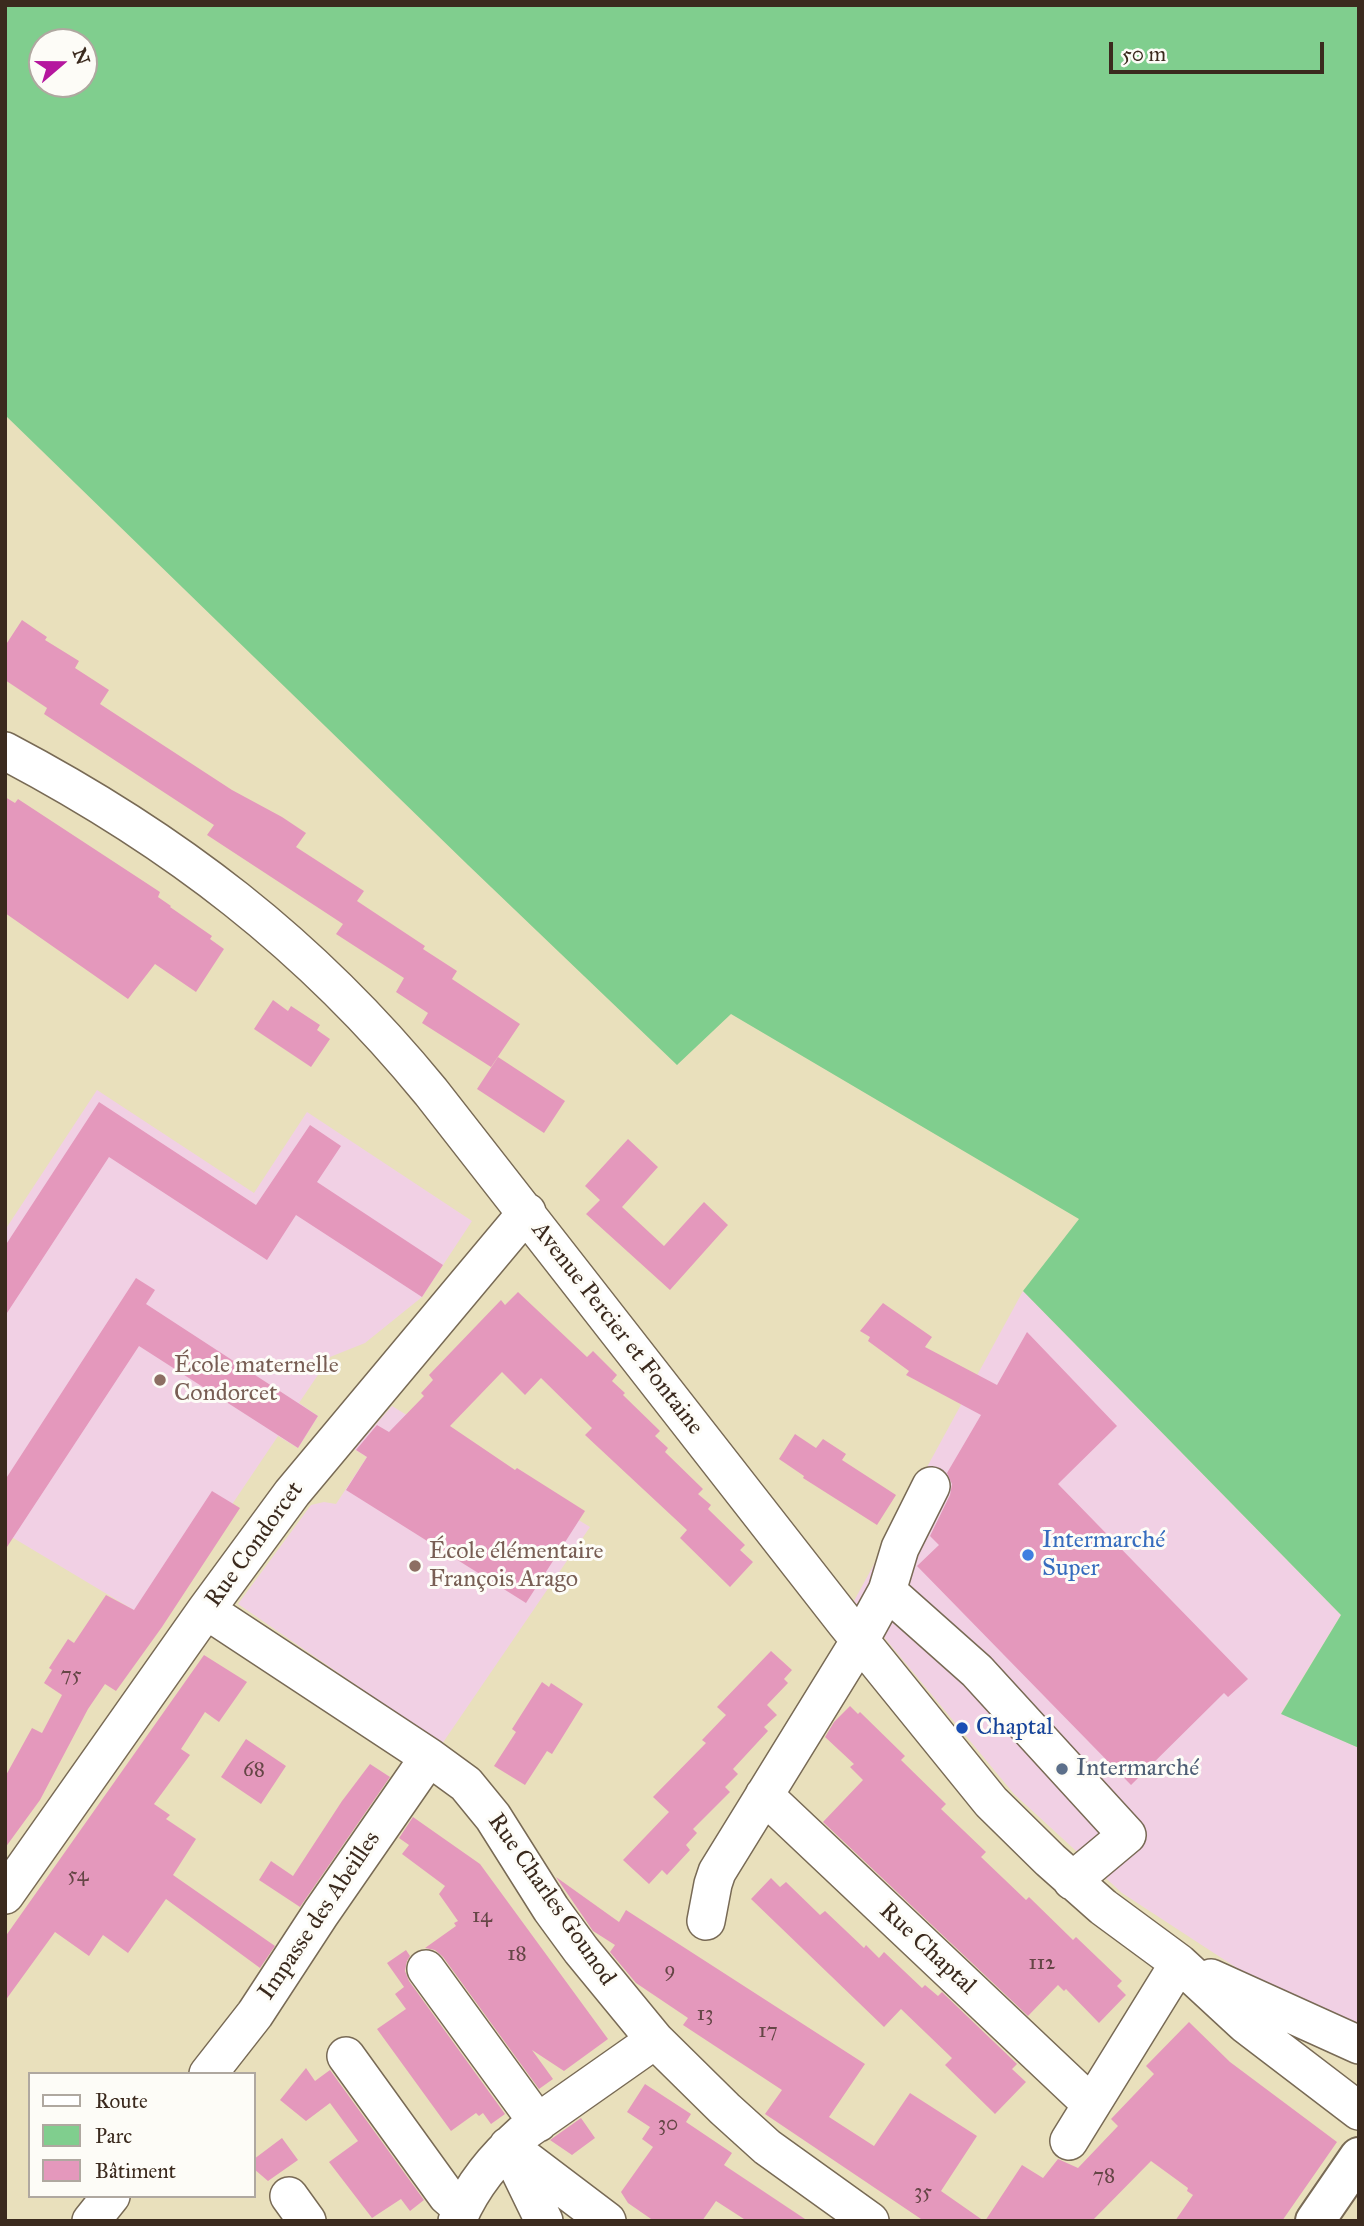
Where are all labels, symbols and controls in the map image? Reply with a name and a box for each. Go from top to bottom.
north arrow [28,28,98,98]
scale bar [1112,28,1327,72]
text: 50 m [1122,41,1166,67]
text: N [68,45,95,68]
street label: Avenue Percier et Fontaine [525,1217,709,1441]
place label: École maternelle Condorcet [174,1352,339,1408]
marker: École maternelle Condorcet [152,1372,168,1388]
street label: Rue Condorcet [200,1477,310,1613]
place label: Intermarché Super [1042,1527,1165,1583]
place label: École élémentaire François Arago [429,1538,603,1594]
marker: Intermarché Super [1020,1547,1036,1563]
marker: École élémentaire François Arago [407,1558,423,1574]
house number: 75 [61,1663,81,1689]
place label: Chaptal [976,1714,1053,1742]
marker: Chaptal [954,1720,970,1736]
place label: Intermarché [1076,1755,1199,1783]
house number: 68 [243,1758,265,1784]
marker: Intermarché [1054,1761,1070,1777]
street label: Rue Charles Gounod [481,1808,621,1992]
street label: Impasse des Abeilles [253,1826,387,2006]
house number: 54 [68,1863,88,1889]
street label: Rue Chaptal [873,1897,981,2001]
house number: 14 [472,1904,492,1930]
house number: 18 [507,1942,527,1968]
house number: 112 [1029,1951,1055,1977]
house number: 9 [664,1958,676,1984]
house number: 13 [697,2002,713,2028]
house number: 17 [758,2019,778,2045]
legend [28,2072,256,2198]
text: Route [95,2088,148,2114]
house number: 30 [658,2112,678,2138]
text: Parc [95,2123,132,2149]
text: Bâtiment [95,2158,176,2184]
house number: 78 [1093,2164,1115,2190]
house number: 35 [914,2180,932,2206]

